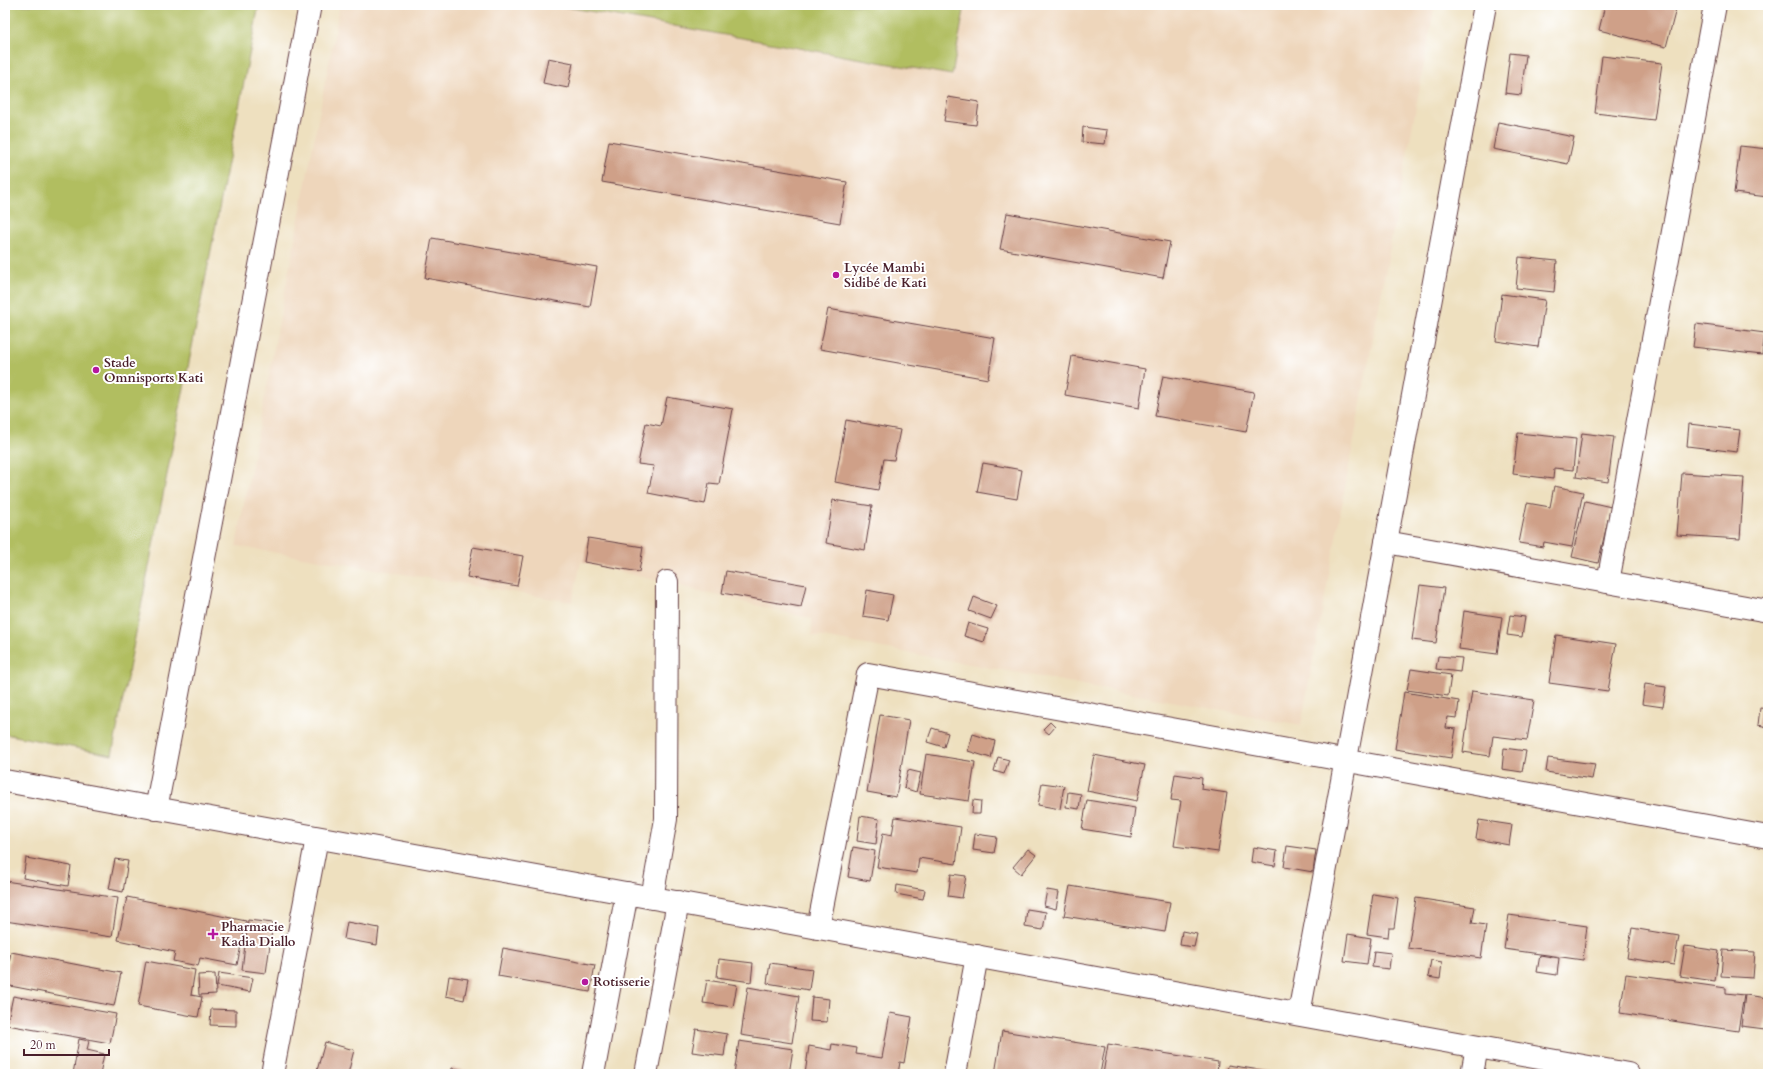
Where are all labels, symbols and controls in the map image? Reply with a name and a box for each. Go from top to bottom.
place label: Lycée Mambi Sidibé de Kati [844,259,927,292]
marker: Lycée Mambi Sidibé de Kati [831,270,841,280]
place label: Stade Omnisports Kati [104,354,203,387]
marker: Stade Omnisports Kati [91,365,101,375]
place label: Pharmacie Kadia Diallo [221,918,296,951]
marker: Pharmacie Kadia Diallo [208,929,218,939]
place label: Rotisserie [593,973,650,991]
marker: Rotisserie [580,977,590,987]
scale bar [24,1031,109,1057]
text: 20 m [30,1037,57,1053]

